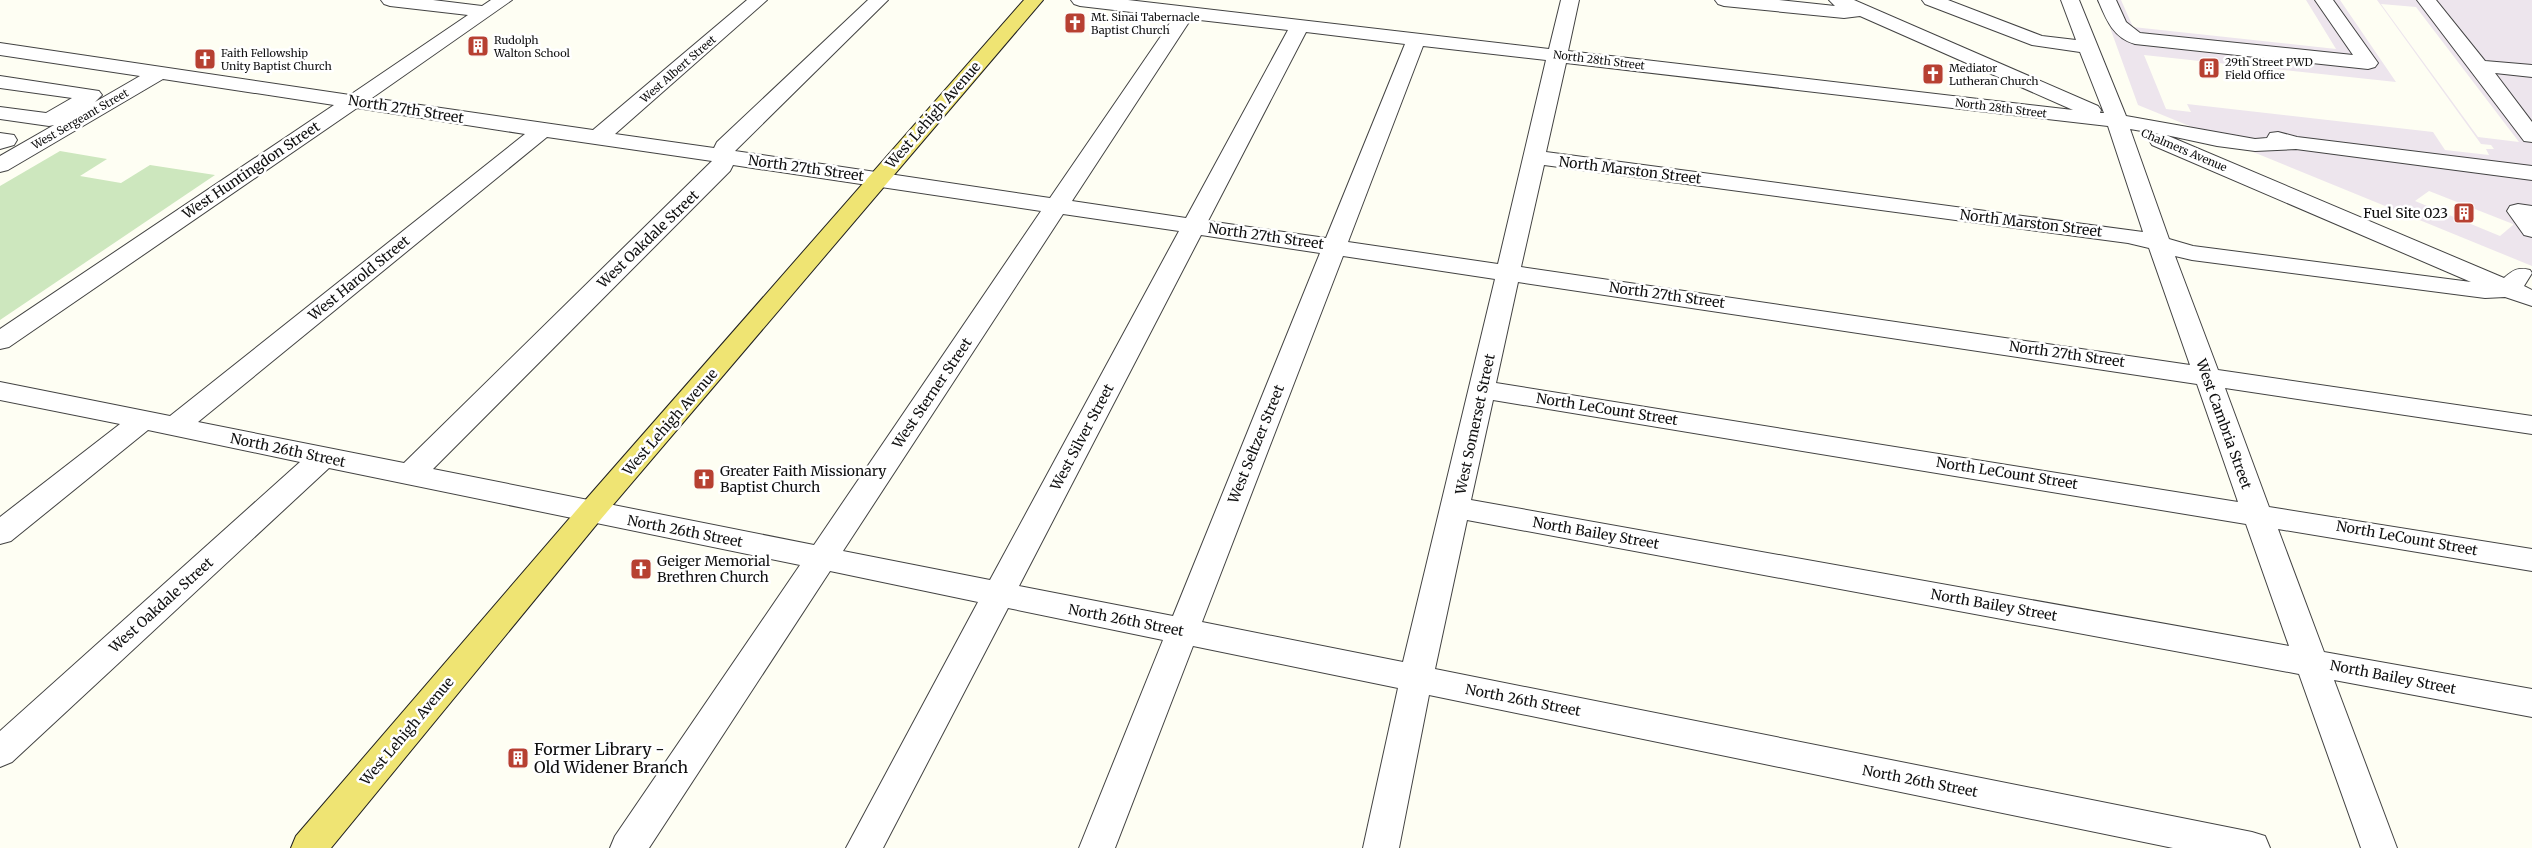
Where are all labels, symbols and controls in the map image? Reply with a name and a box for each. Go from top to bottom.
place label: Mt. Sinai Tabernacle Baptist Church [1091,10,1200,37]
church icon: Mt. Sinai Tabernacle Baptist Church [1063,11,1087,35]
street label: West Albert Street [637,32,719,106]
place label: Rudolph Walton School [493,33,571,60]
building icon: Rudolph Walton School [466,34,490,58]
place label: Faith Fellowship Unity Baptist Church [221,46,332,73]
church icon: Faith Fellowship Unity Baptist Church [193,47,217,71]
street label: North 28th Street [1552,47,1646,73]
place label: 29th Street PWD Field Office [2225,55,2313,82]
building icon: 29th Street PWD Field Office [2197,56,2221,80]
street label: West Lehigh Avenue [881,58,984,173]
place label: Mediator Lutheran Church [1949,61,2039,88]
church icon: Mediator Lutheran Church [1921,62,1945,86]
street label: West Sergeant Street [28,85,131,153]
street label: North 27th Street [347,91,466,127]
street label: North 28th Street [1954,95,2048,121]
street label: West Huntingdon Street [178,117,324,223]
street label: Chalmers Avenue [2139,126,2229,174]
street label: North 27th Street [747,151,866,185]
street label: North Marston Street [1558,152,1703,188]
street label: West Oakdale Street [593,186,703,293]
building icon: Fuel Site 023 [2452,201,2476,225]
place label: Fuel Site 023 [2363,204,2448,222]
street label: North Marston Street [1959,205,2104,241]
street label: North 27th Street [1207,219,1326,253]
street label: West Harold Street [304,231,414,325]
street label: North 27th Street [1608,278,1727,312]
street label: West Sterner Street [888,334,976,453]
street label: North 27th Street [2008,337,2127,371]
street label: West Somerset Street [1451,351,1499,497]
street label: West Cambria Street [2192,356,2256,492]
street label: West Lehigh Avenue [618,365,721,480]
street label: West Silver Street [1046,380,1118,494]
street label: West Seltzer Street [1224,382,1288,507]
street label: North LeCount Street [1535,389,1680,429]
street label: North 26th Street [229,429,348,471]
street label: North LeCount Street [1935,453,2080,493]
place label: Greater Faith Missionary Baptist Church [720,462,887,496]
church icon: Greater Faith Missionary Baptist Church [692,467,716,491]
street label: North 26th Street [626,511,745,551]
street label: North Bailey Street [1531,513,1661,553]
street label: North LeCount Street [2335,517,2480,559]
place label: Geiger Memorial Brethren Church [657,552,771,586]
street label: West Oakdale Street [105,553,217,657]
church icon: Geiger Memorial Brethren Church [629,557,653,581]
street label: North Bailey Street [1929,585,2059,625]
street label: North 26th Street [1067,600,1186,640]
street label: North Bailey Street [2328,656,2458,698]
street label: West Lehigh Avenue [356,673,458,790]
street label: North 26th Street [1464,680,1583,720]
place label: Former Library - Old Widener Branch [534,739,688,777]
building icon: Former Library - Old Widener Branch [506,746,530,770]
street label: North 26th Street [1861,761,1980,801]

